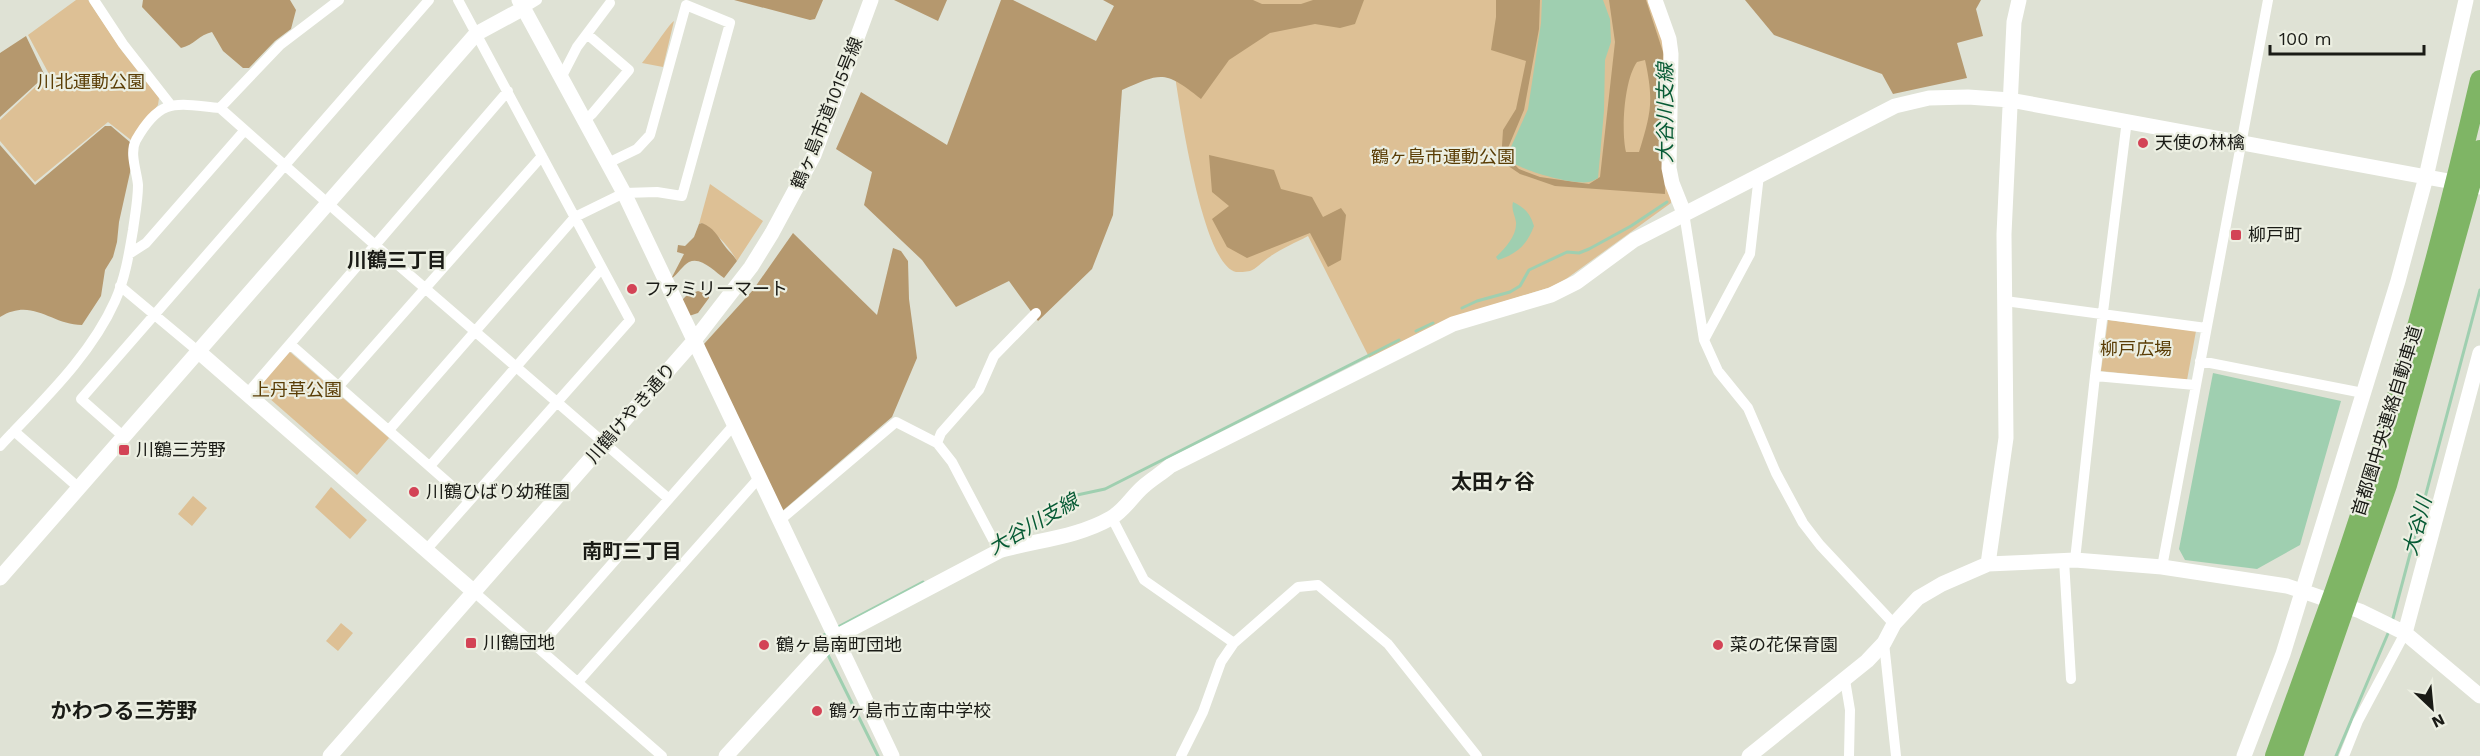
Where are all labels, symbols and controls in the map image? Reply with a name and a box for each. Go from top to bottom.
scale bar [2270,18,2424,56]
text: 100 m [2279,28,2332,49]
street label: 鶴ヶ島市道1015号線 [787,34,867,192]
water label: 大谷川支線 [1653,60,1677,163]
park label: 川北運動公園 [37,71,145,92]
place label: 天使の林檎 [2155,132,2245,153]
marker: 天使の林檎 [2136,136,2150,150]
park label: 鶴ヶ島市運動公園 [1371,146,1515,167]
place label: 柳戸町 [2248,224,2302,245]
marker: 柳戸町 [2229,228,2243,242]
district label: 川鶴三丁目 [347,248,447,272]
place label: ファミリーマート [644,278,788,299]
marker: ファミリーマート [625,282,639,296]
street label: 首都圏中央連絡自動車道 [2348,323,2426,519]
park label: 柳戸広場 [2100,338,2172,359]
street label: 川鶴けやき通り [581,358,680,467]
park label: 上丹草公園 [252,379,342,400]
place label: 川鶴三芳野 [136,439,226,460]
marker: 川鶴三芳野 [117,443,131,457]
district label: 太田ヶ谷 [1451,469,1535,494]
place label: 川鶴ひばり幼稚園 [426,481,570,502]
marker: 川鶴ひばり幼稚園 [407,485,421,499]
water label: 大谷川支線 [984,487,1085,559]
water label: 大谷川 [2398,492,2437,558]
district label: 南町三丁目 [582,539,682,563]
place label: 川鶴団地 [483,632,555,653]
place label: 鶴ヶ島南町団地 [776,634,902,655]
place label: 菜の花保育園 [1730,634,1838,655]
marker: 川鶴団地 [464,636,478,650]
marker: 鶴ヶ島南町団地 [757,638,771,652]
marker: 菜の花保育園 [1711,638,1725,652]
north arrow [2402,678,2462,738]
district label: かわつる三芳野 [51,698,198,723]
place label: 鶴ヶ島市立南中学校 [829,700,991,721]
marker: 鶴ヶ島市立南中学校 [810,704,824,718]
text: N [2429,710,2448,732]

